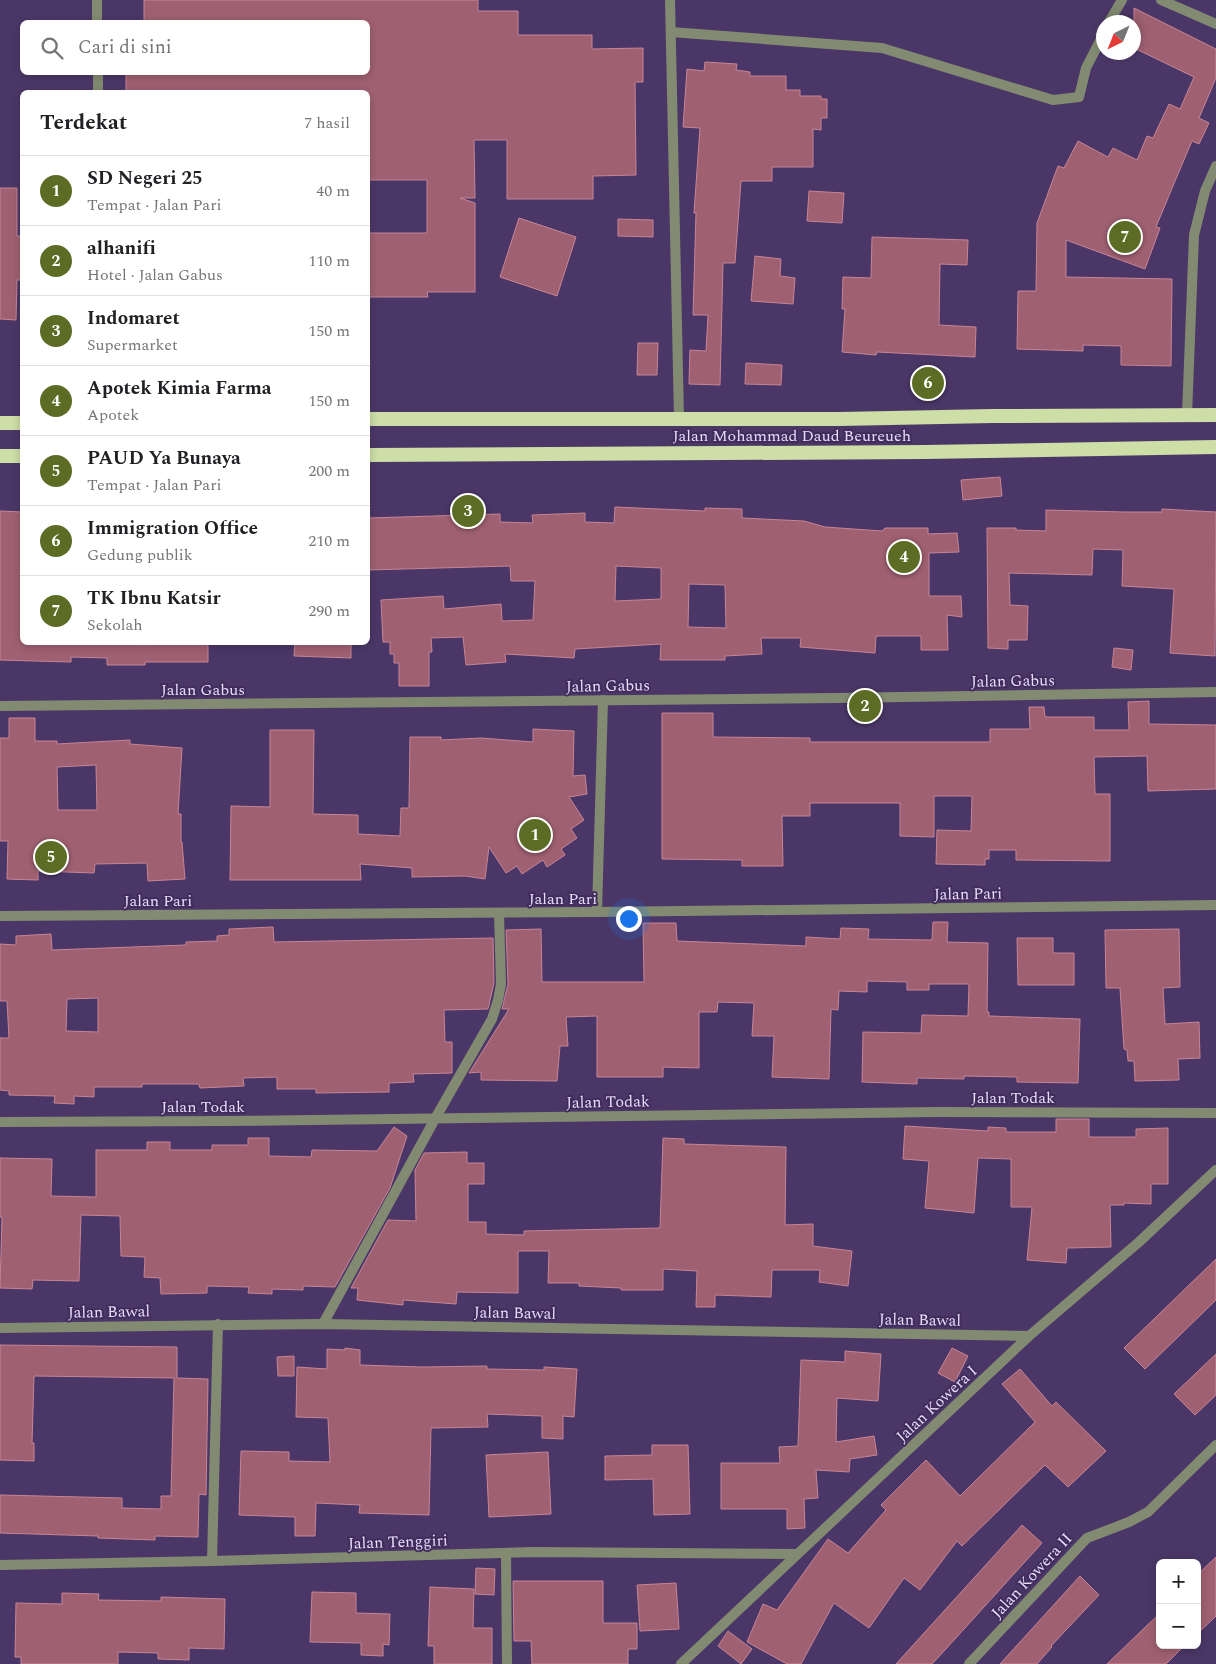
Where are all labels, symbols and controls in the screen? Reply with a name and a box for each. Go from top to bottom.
north arrow [1096,15,1141,60]
search box [20,20,370,75]
text: Cari di sini [78,33,172,62]
icon: search [38,34,66,62]
text: Terdekat [40,107,127,139]
text: 7 hasil [304,111,350,135]
text: SD Negeri 25 [87,164,203,193]
text: 1 [52,179,60,203]
text: 40 m [316,179,350,203]
text: Tempat · Jalan Pari [87,193,222,217]
pin: 7 [1109,218,1141,256]
text: alhanifi [87,234,156,263]
text: 2 [52,249,60,273]
text: 110 m [308,249,350,273]
text: Hotel · Jalan Gabus [87,263,223,287]
text: Indomaret [87,304,180,333]
text: 3 [52,319,60,343]
text: 150 m [308,319,350,343]
text: Supermarket [87,333,178,357]
pin: 6 [912,364,944,402]
text: Apotek Kimia Farma [87,374,272,403]
text: 4 [52,389,60,413]
text: 150 m [308,389,350,413]
text: Apotek [87,403,139,427]
street label: Jalan Mohammad Daud Beureueh [673,424,911,448]
text: PAUD Ya Bunaya [87,444,241,473]
text: 5 [52,459,60,483]
text: 200 m [308,459,350,483]
text: Tempat · Jalan Pari [87,473,222,497]
pin: 3 [452,492,484,530]
text: Immigration Office [87,514,258,543]
text: 6 [52,529,60,553]
text: 210 m [308,529,350,553]
pin: 4 [888,538,920,576]
text: Gedung publik [87,543,193,567]
text: TK Ibnu Katsir [87,584,221,613]
text: 7 [52,599,60,623]
text: 290 m [308,599,350,623]
text: Sekolah [87,613,143,637]
street label: Jalan Gabus [971,668,1055,694]
street label: Jalan Gabus [566,673,650,699]
street label: Jalan Gabus [161,678,245,702]
pin: 2 [849,687,881,725]
pin: 1 [519,816,551,854]
pin: 5 [35,838,67,876]
street label: Jalan Pari [934,881,1002,907]
street label: Jalan Pari [529,887,597,911]
street label: Jalan Pari [124,889,192,913]
your location [616,906,642,932]
street label: Jalan Todak [971,1086,1055,1110]
street label: Jalan Todak [566,1089,650,1115]
street label: Jalan Todak [161,1095,245,1119]
street label: Jalan Bawal [68,1299,150,1325]
street label: Jalan Bawal [474,1300,556,1326]
street label: Jalan Bawal [879,1307,961,1333]
street label: Jalan Kowera I [891,1360,983,1448]
street label: Jalan Kowera II [986,1527,1078,1624]
street label: Jalan Tenggiri [348,1528,448,1556]
map controls [1156,1559,1201,1649]
button: + [1156,1559,1201,1604]
button: − [1156,1604,1201,1649]

